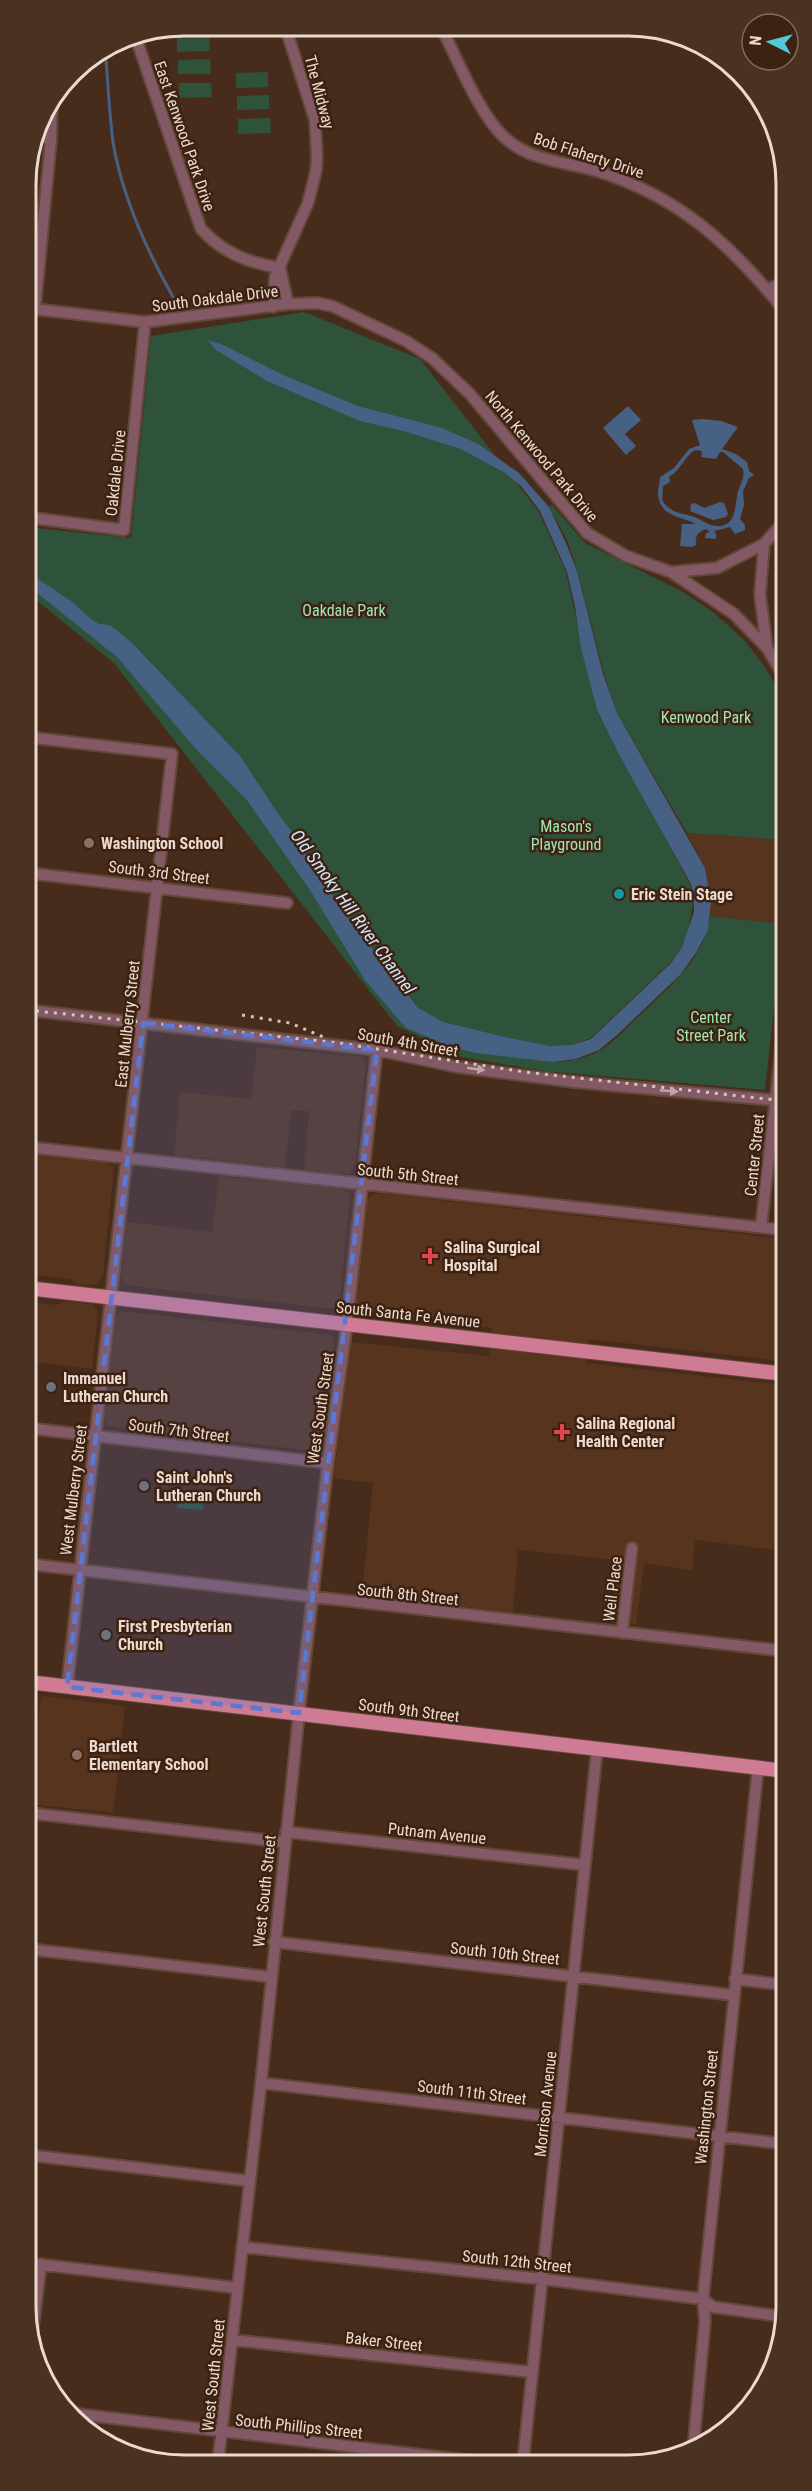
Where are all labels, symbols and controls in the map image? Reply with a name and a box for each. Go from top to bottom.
north arrow [740,12,800,72]
text: N [746,35,766,46]
street label: The Midway [301,53,339,131]
street label: East Kenwood Park Drive [150,59,219,214]
street label: Bob Flaherty Drive [531,129,646,182]
street label: South Oakdale Drive [151,281,279,316]
street label: North Kenwood Park Drive [481,387,602,526]
street label: Oakdale Drive [102,429,129,517]
park label: Oakdale Park [302,601,386,620]
park label: Kenwood Park [661,708,752,727]
park label: Mason's Playground [531,817,601,854]
water label: Old Smoky Hill River Channel [287,825,421,999]
place label: Washington School [101,834,223,853]
marker: Washington School [82,836,96,850]
street label: South 3rd Street [107,857,211,888]
place label: Eric Stein Stage [631,885,733,904]
marker: Eric Stein Stage [612,887,626,901]
street label: East Mulberry Street [111,959,144,1089]
park label: Center Street Park [676,1008,747,1045]
street label: South 4th Street [356,1024,460,1061]
one-way arrow [466,1065,485,1074]
one-way arrow [660,1086,679,1095]
street label: Center Street [741,1113,768,1197]
street label: South 5th Street [356,1160,460,1189]
place label: Salina Surgical Hospital [444,1238,540,1275]
marker: Salina Surgical Hospital [421,1247,439,1265]
street label: South Santa Fe Avenue [335,1297,481,1332]
street label: West South Street [303,1351,338,1465]
place label: Immanuel Lutheran Church [63,1369,168,1406]
marker: Immanuel Lutheran Church [44,1380,58,1394]
place label: Salina Regional Health Center [576,1414,675,1451]
street label: South 7th Street [127,1415,231,1446]
street label: West Mulberry Street [56,1423,91,1557]
marker: Salina Regional Health Center [553,1423,571,1441]
place label: Saint John's Lutheran Church [156,1468,261,1505]
marker: Saint John's Lutheran Church [137,1479,151,1493]
street label: Weil Place [599,1555,626,1623]
street label: South 8th Street [356,1580,460,1609]
place label: First Presbyterian Church [118,1617,232,1654]
marker: First Presbyterian Church [99,1628,113,1642]
street label: South 9th Street [357,1695,461,1726]
place label: Bartlett Elementary School [89,1737,208,1774]
marker: Bartlett Elementary School [70,1748,84,1762]
street label: Putnam Avenue [387,1819,487,1848]
street label: West South Street [249,1834,280,1948]
street label: South 10th Street [449,1938,561,1969]
street label: Washington Street [691,2048,722,2165]
street label: Morrison Avenue [530,2050,561,2158]
street label: South 11th Street [416,2076,528,2109]
street label: South 12th Street [461,2246,573,2277]
street label: West South Street [198,2318,229,2432]
street label: Baker Street [345,2328,423,2355]
street label: South Phillips Street [234,2410,364,2443]

